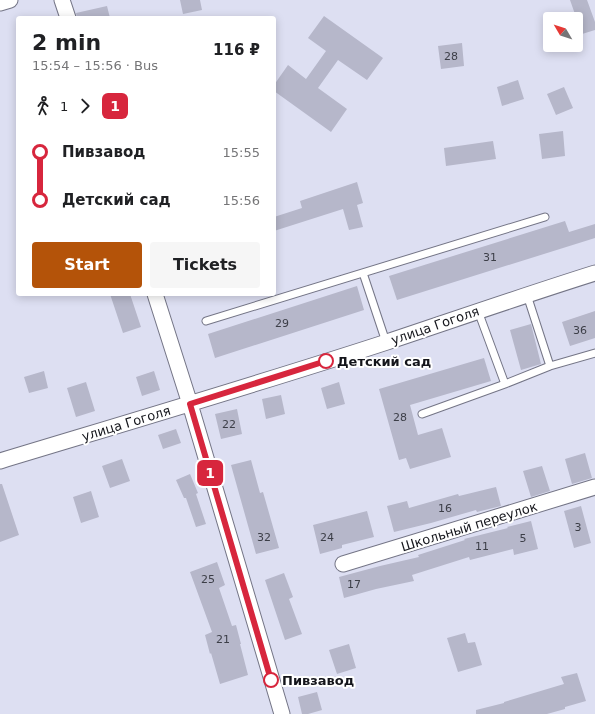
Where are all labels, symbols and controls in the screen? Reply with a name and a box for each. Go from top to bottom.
north arrow [543,12,583,52]
map controls [543,12,583,52]
text: 2 min [32,30,101,55]
text: 116 ₽ [213,41,260,59]
house number: 28 [444,50,458,63]
text: 15:54 – 15:56 · Bus [32,58,158,73]
icon: walk [32,95,54,117]
icon: forward [74,95,96,117]
text: 1 [110,98,120,114]
text: 1 [60,99,68,114]
text: Пивзавод [62,143,145,161]
text: 15:55 [223,145,260,160]
text: Детский сад [62,191,171,209]
text: 15:56 [223,193,260,208]
button: Start [32,242,142,288]
button: Tickets [150,242,260,288]
house number: 31 [483,251,497,264]
street label: улица Гоголя [389,303,481,348]
house number: 29 [275,317,289,330]
house number: 36 [573,324,587,337]
marker: Детский сад [318,353,334,369]
place label: Детский сад [337,354,431,369]
street label: улица Гоголя [80,403,172,444]
house number: 28 [393,411,407,424]
house number: 22 [222,418,236,431]
line badge: 1 [197,460,223,486]
text: 1 [205,465,215,481]
street label: Школьный переулок [399,499,539,554]
house number: 16 [438,502,452,515]
house number: 3 [575,521,582,534]
house number: 32 [257,531,271,544]
house number: 24 [320,531,334,544]
house number: 5 [520,532,527,545]
house number: 11 [475,540,489,553]
house number: 25 [201,573,215,586]
house number: 17 [347,578,361,591]
house number: 21 [216,633,230,646]
marker: Пивзавод [263,672,279,688]
place label: Пивзавод [282,673,354,688]

